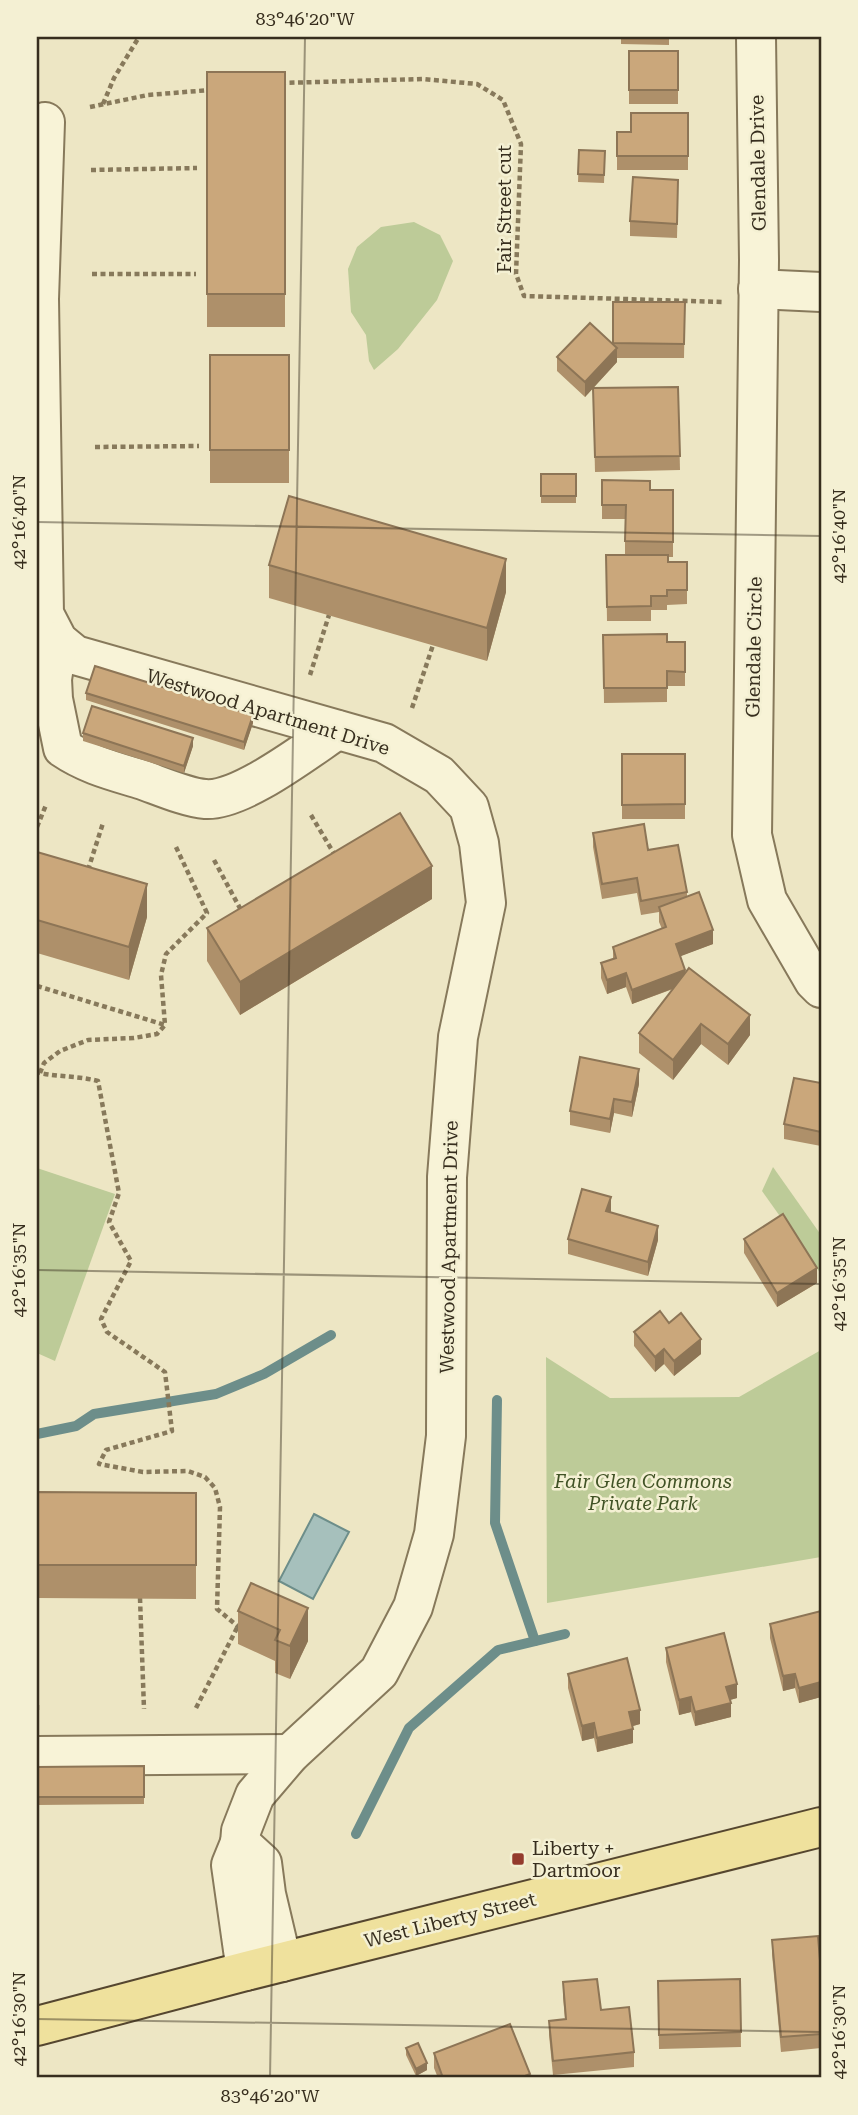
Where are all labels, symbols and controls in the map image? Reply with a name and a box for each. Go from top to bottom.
text: 83°46'20"W [256,8,355,29]
street label: Glendale Drive [745,95,771,231]
street label: Fair Street cut [493,145,516,273]
text: 42°16'40"N [8,475,29,569]
text: 42°16'40"N [828,489,849,583]
street label: Glendale Circle [741,576,767,718]
street label: Westwood Apartment Drive [144,664,392,760]
street label: Westwood Apartment Drive [435,1120,463,1374]
text: 42°16'35"N [8,1223,29,1317]
text: 42°16'35"N [828,1237,849,1331]
park label: Fair Glen Commons Private Park [553,1470,732,1515]
place label: Liberty + Dartmoor [532,1837,621,1882]
marker: Liberty + Dartmoor [510,1851,526,1867]
street label: West Liberty Street [362,1888,538,1952]
text: 42°16'30"N [8,1972,29,2066]
text: 42°16'30"N [828,1985,849,2079]
text: 83°46'20"W [221,2085,320,2106]

